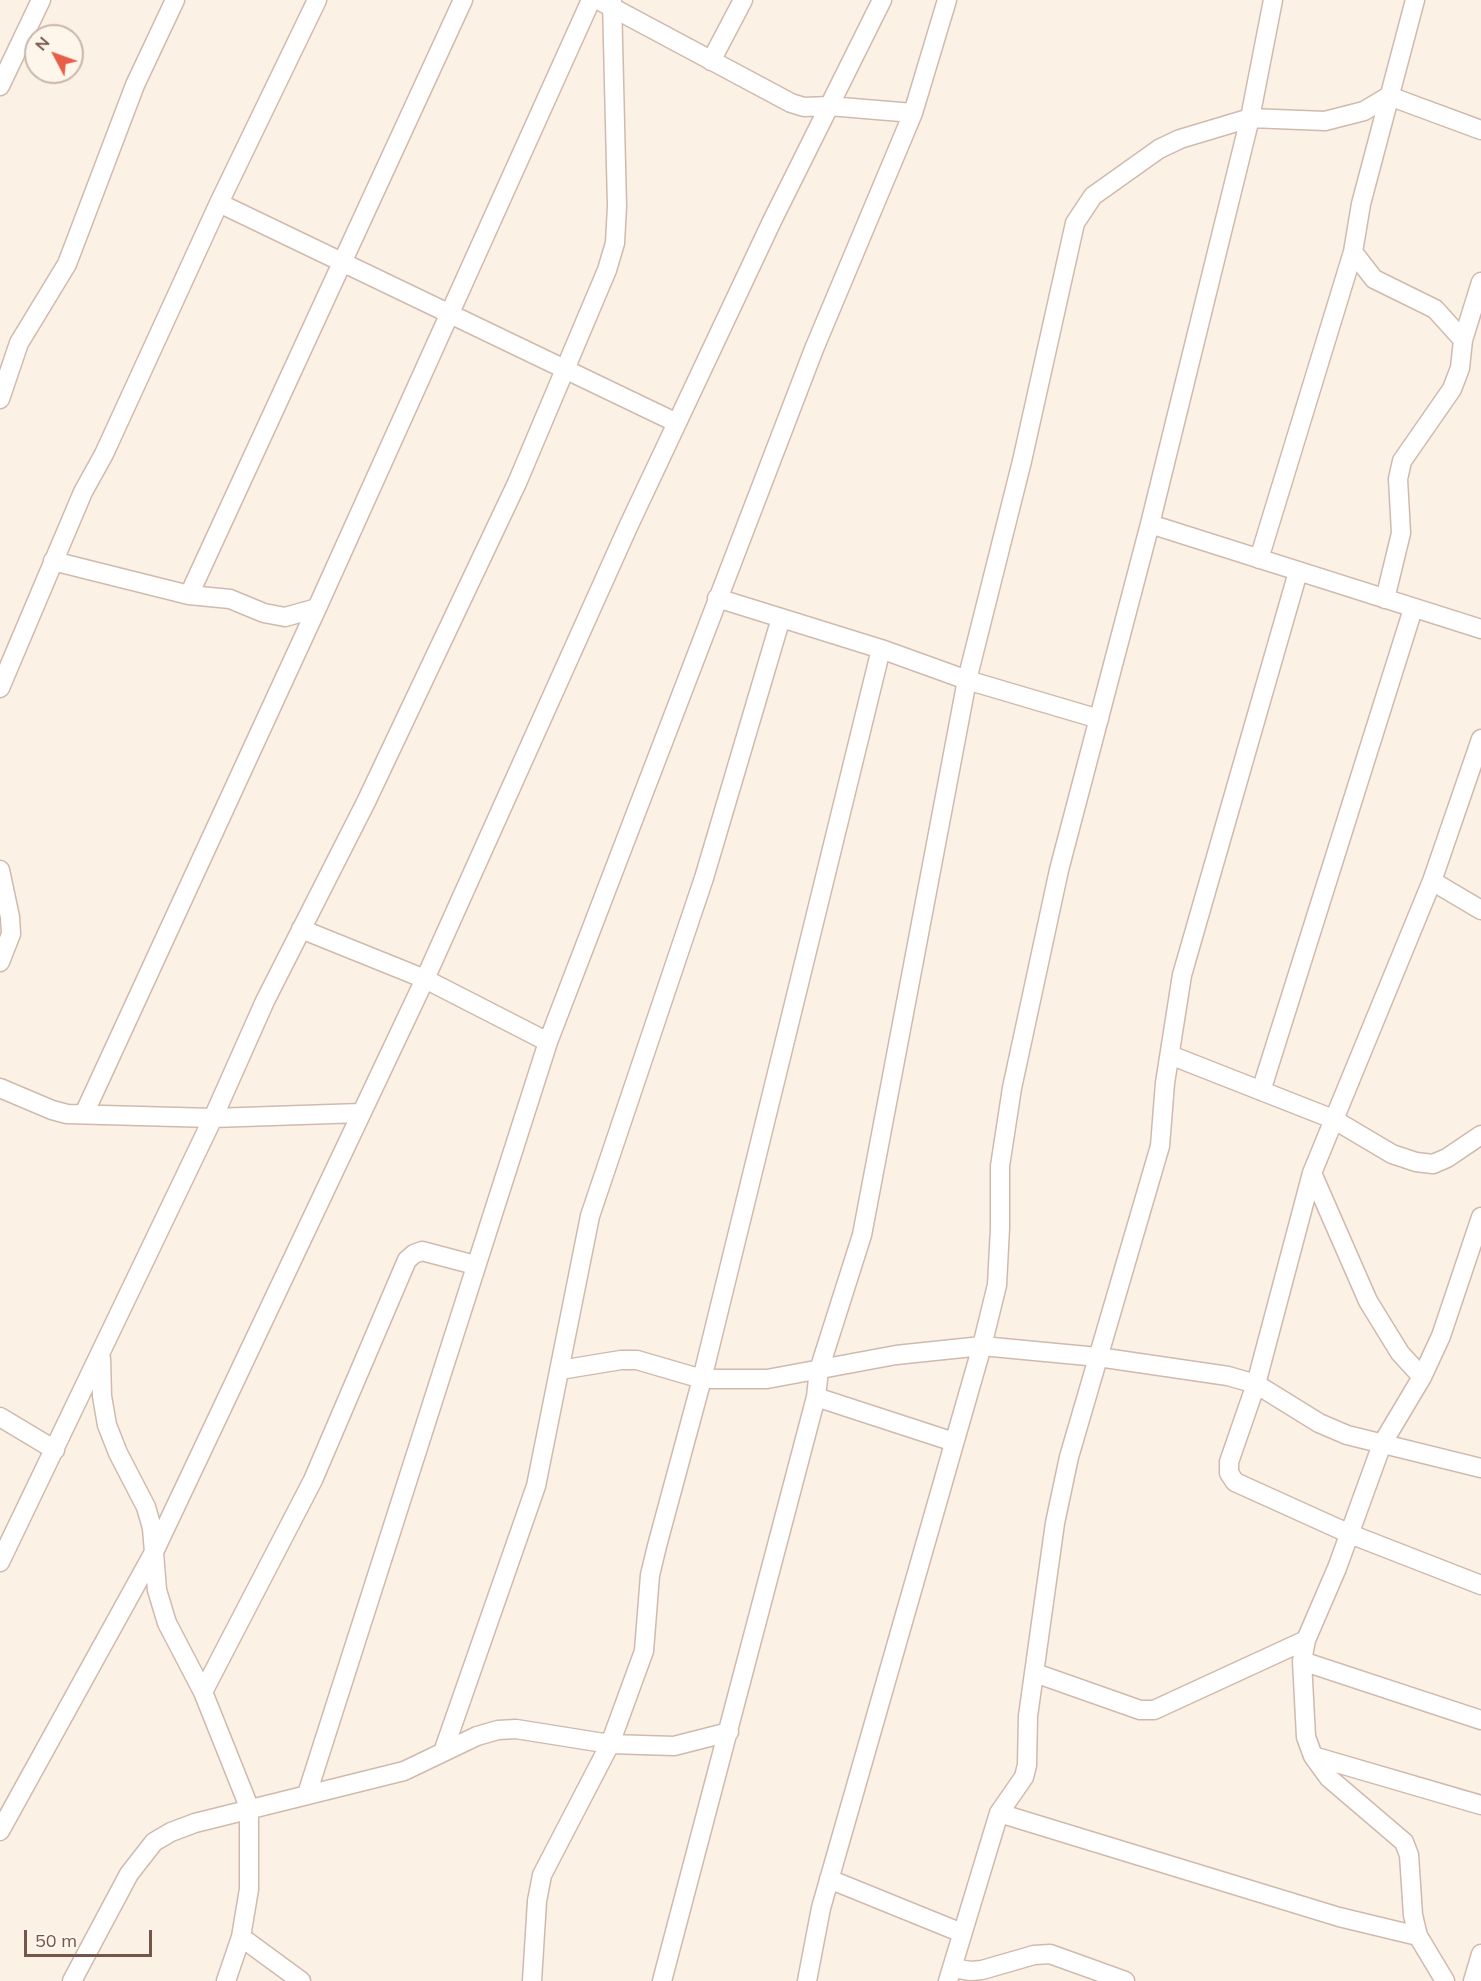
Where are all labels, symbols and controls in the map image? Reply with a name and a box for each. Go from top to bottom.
north arrow [24,24,84,84]
text: N [30,32,53,55]
scale bar [27,1918,154,1956]
text: 50 m [35,1929,77,1952]

